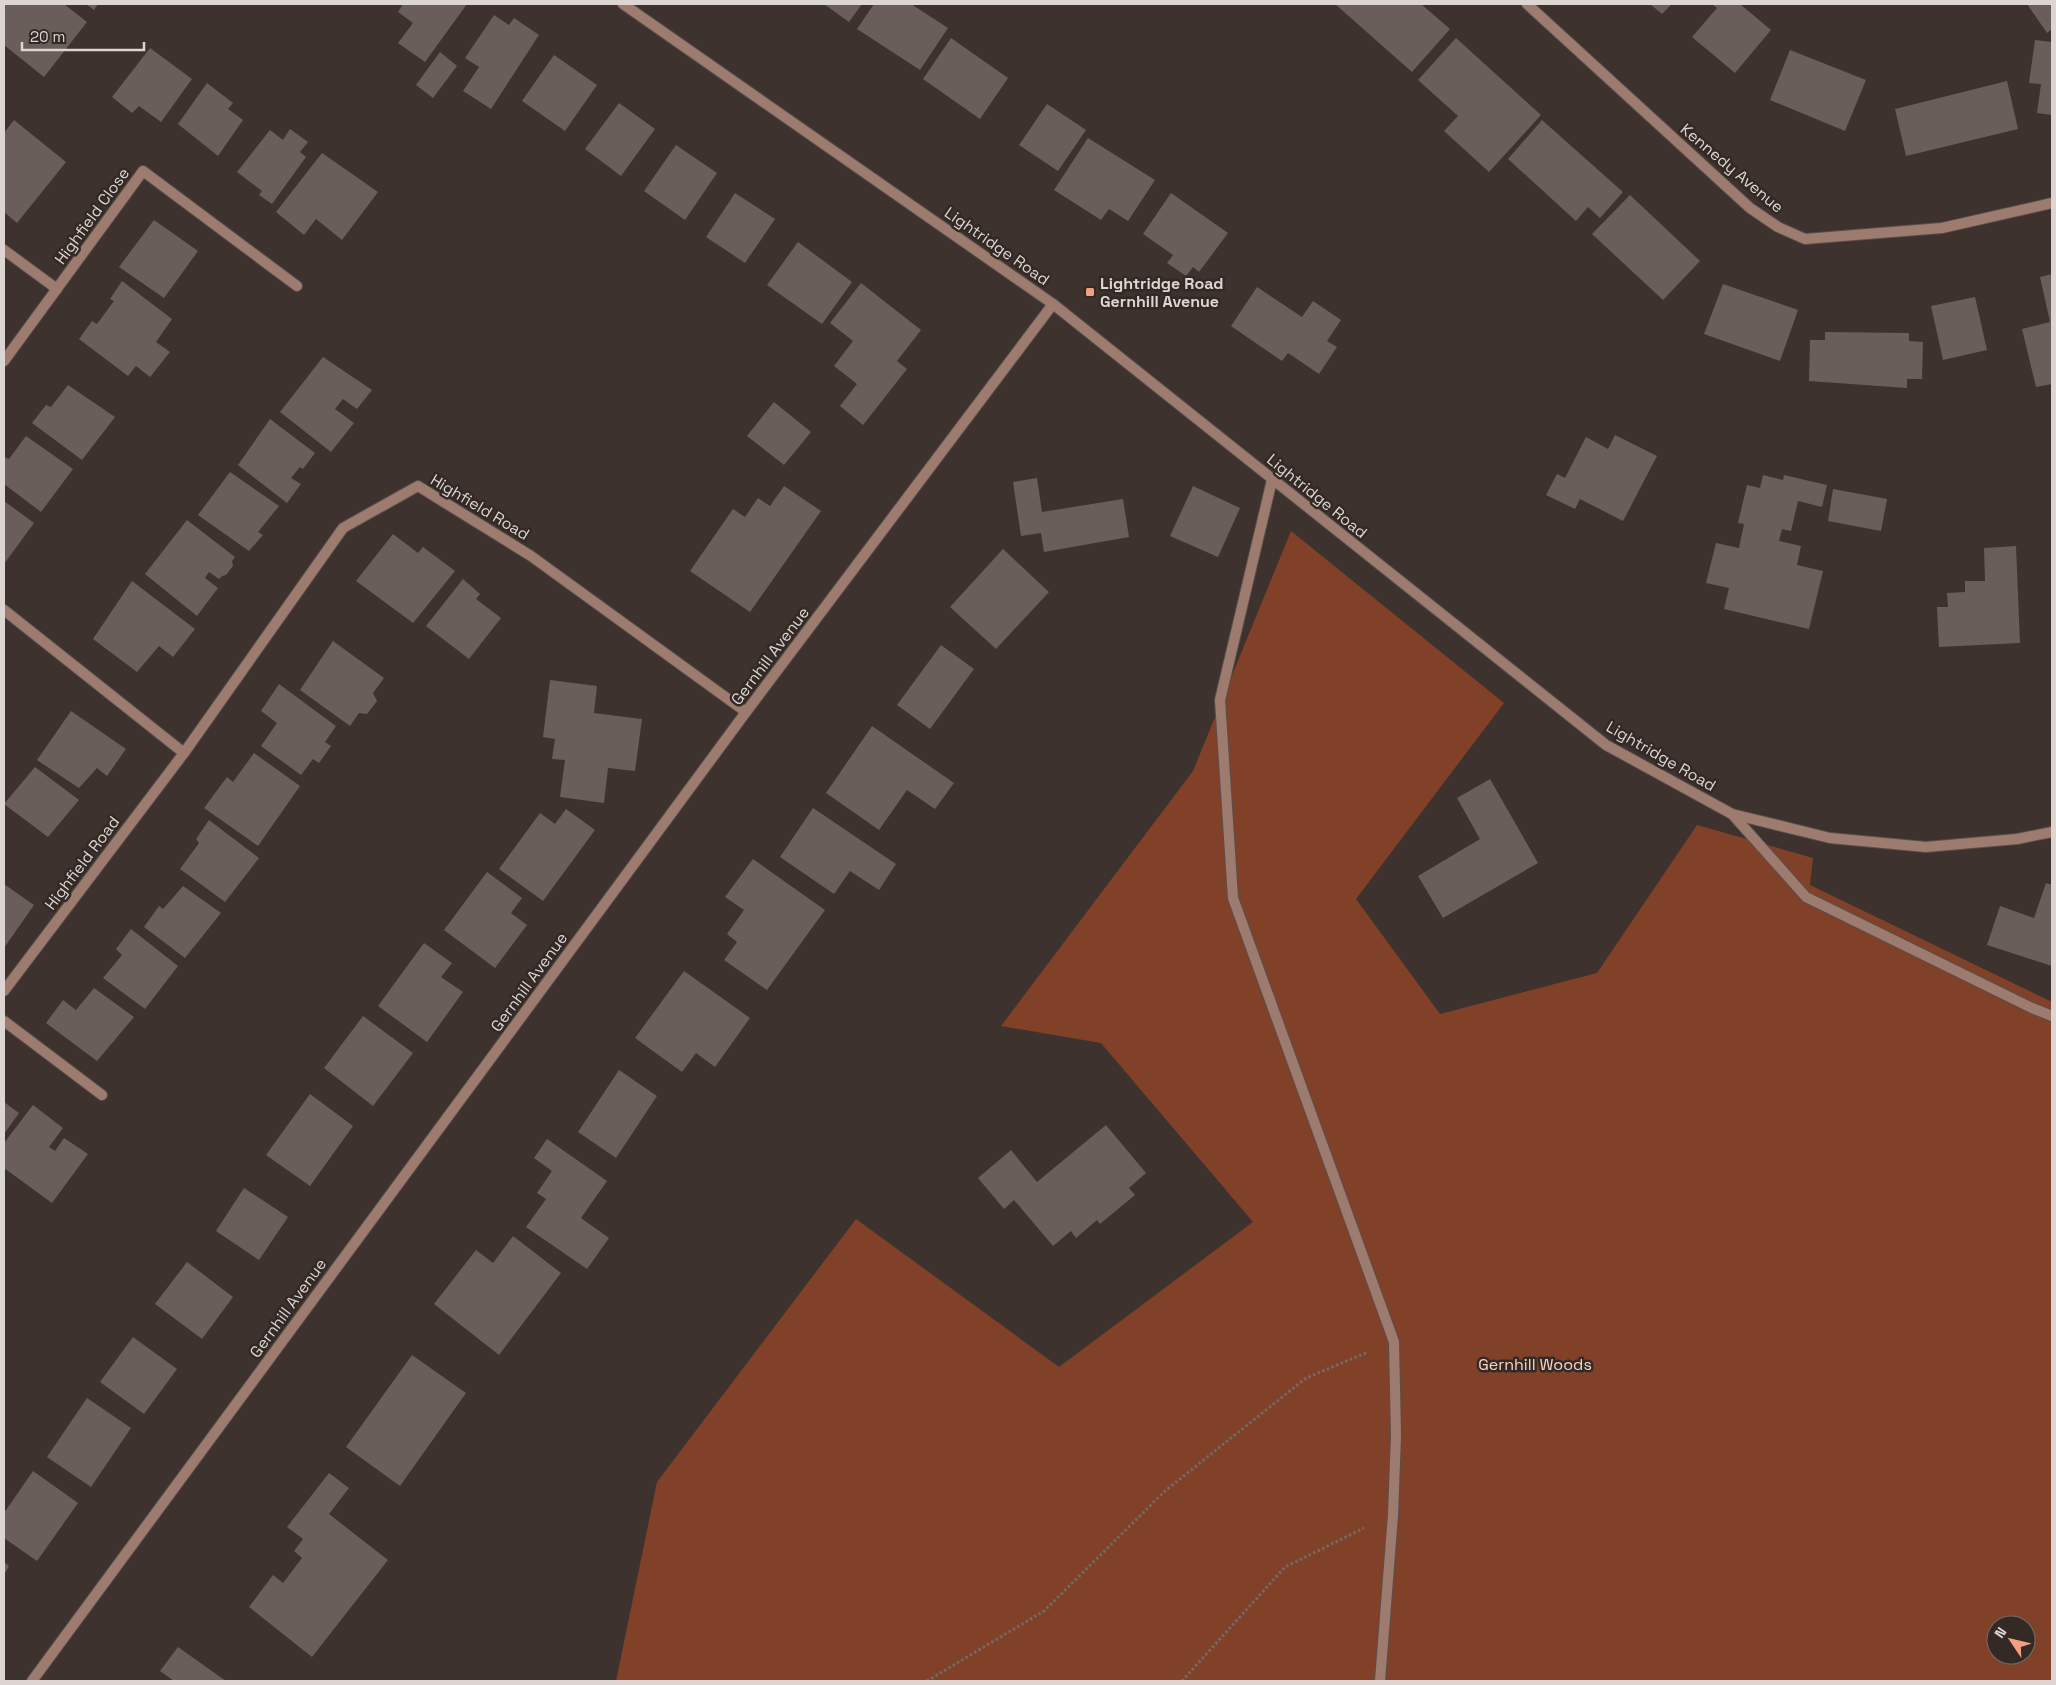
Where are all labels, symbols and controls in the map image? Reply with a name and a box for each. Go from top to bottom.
scale bar [22,20,145,52]
text: 20 m [30,27,65,46]
street label: Kennedy Avenue [1676,119,1788,217]
street label: Highfield Close [50,163,134,269]
street label: Lightridge Road [940,202,1054,290]
place label: Lightridge Road Gernhill Avenue [1100,273,1224,312]
marker: Lightridge Road Gernhill Avenue [1084,286,1096,298]
street label: Lightridge Road [1262,449,1372,543]
street label: Highfield Road [427,469,533,545]
street label: Gernhill Avenue [726,603,814,709]
street label: Lightridge Road [1602,716,1720,796]
street label: Highfield Road [40,812,124,914]
street label: Gernhill Avenue [486,928,572,1036]
street label: Gernhill Avenue [245,1254,331,1362]
park label: Gernhill Woods [1478,1354,1592,1375]
north arrow [1986,1615,2036,1665]
text: N [1990,1624,2010,1642]

